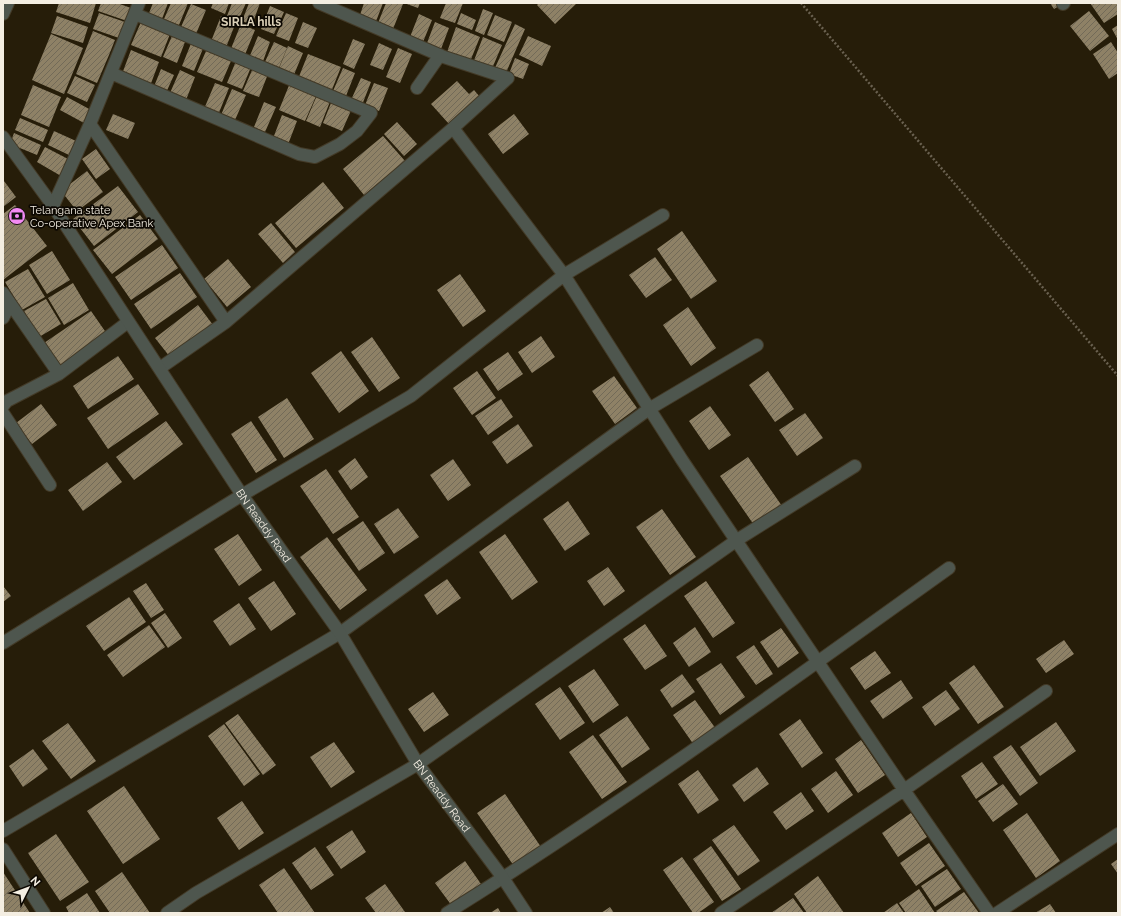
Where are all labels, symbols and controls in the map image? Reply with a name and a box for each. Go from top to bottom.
district label: SIRLA hills [221,15,281,29]
place label: Telangana state Co-operative Apex Bank [30,204,154,230]
bank icon: Telangana state Co-operative Apex Bank [7,206,27,226]
street label: BN Readdy Road [233,487,294,565]
street label: BN Readdy Road [410,758,473,835]
north arrow [8,868,48,908]
text: N [27,874,43,889]

